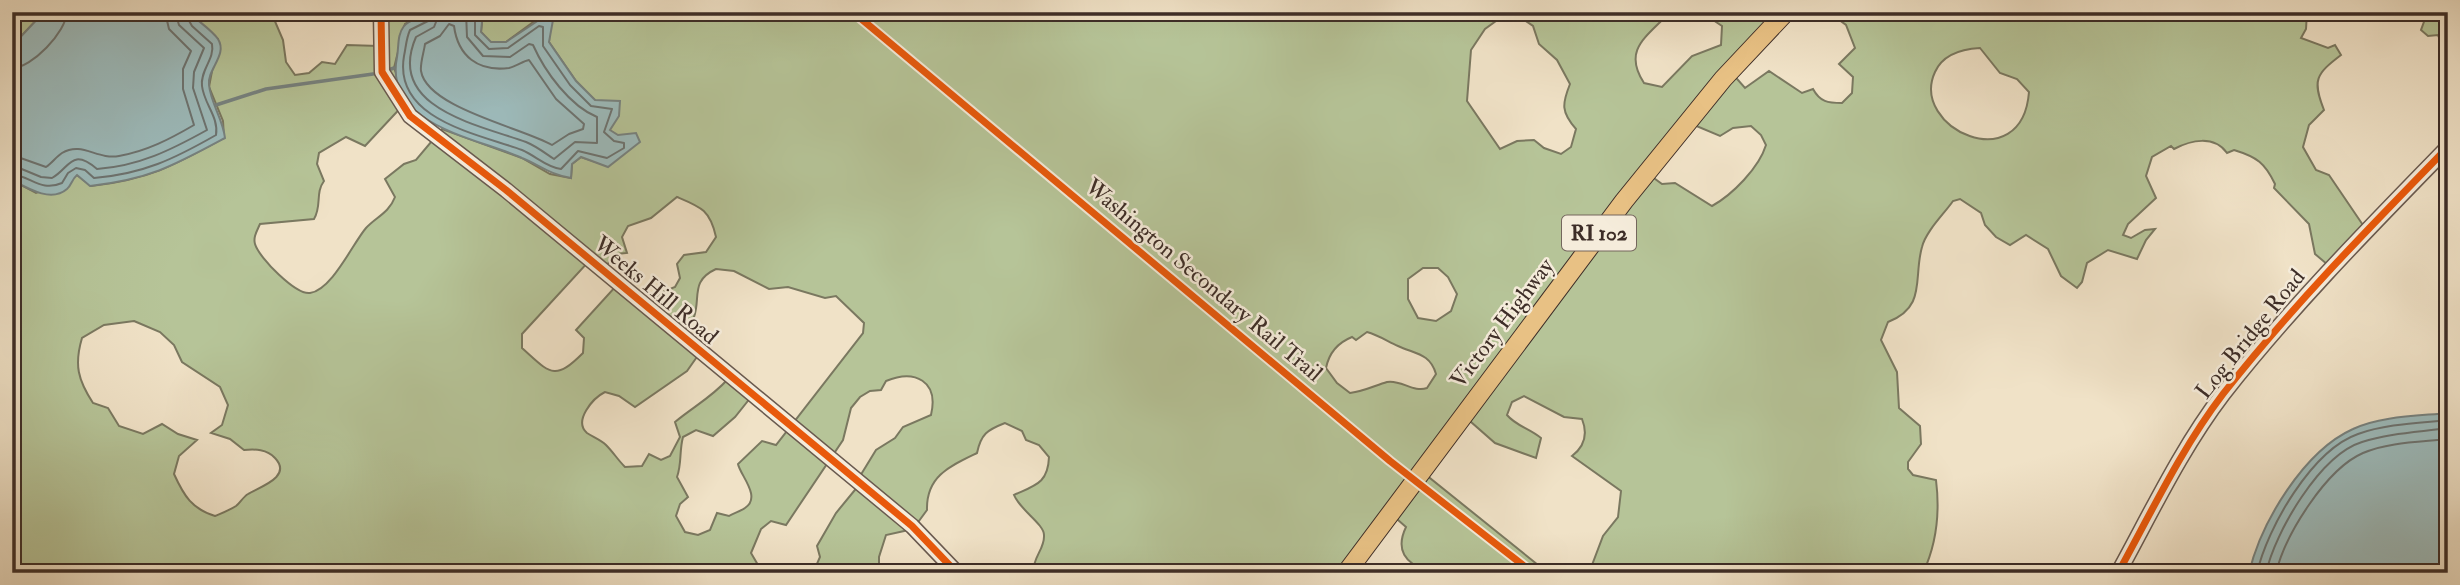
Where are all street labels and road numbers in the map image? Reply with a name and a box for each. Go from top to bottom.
street label: Washington Secondary Rail Trail [1078,171,1329,388]
road number: RI 102 [1562,216,1636,250]
street label: Weeks Hill Road [587,229,724,351]
street label: Victory Highway [1444,252,1561,394]
street label: Log Bridge Road [2189,263,2311,405]

